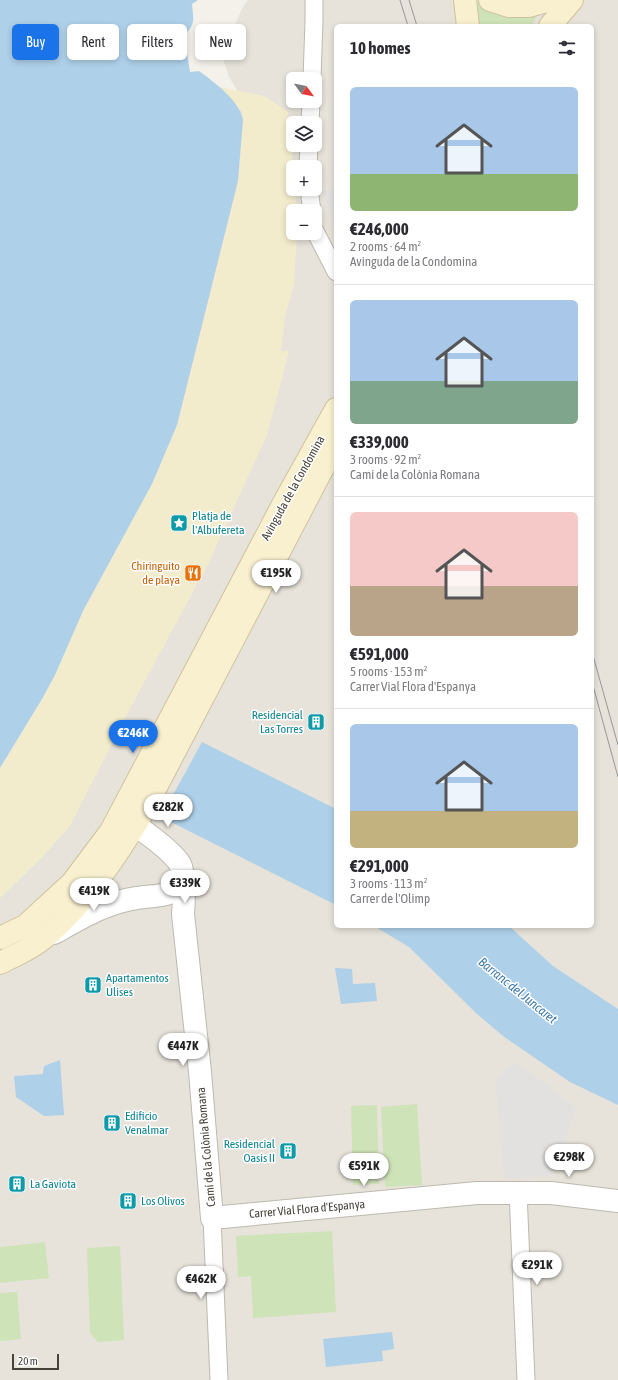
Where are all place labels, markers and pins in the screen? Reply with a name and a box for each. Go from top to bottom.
place label: Platja de l'Albufereta [192,509,244,537]
place icon: Platja de l'Albufereta [169,513,189,533]
place label: Chiringuito de playa [131,559,180,587]
pin: €195K [248,560,304,594]
restaurant icon: Chiringuito de playa [183,563,203,583]
place label: Residencial Las Torres [252,708,304,736]
building icon: Residencial Las Torres [306,712,326,732]
pin: €246K [105,720,161,754]
pin: €282K [140,794,196,828]
pin: €339K [157,870,213,904]
pin: €419K [66,878,122,912]
place label: Apartamentos Ulises [106,971,169,999]
building icon: Apartamentos Ulises [83,975,103,995]
pin: €447K [155,1033,211,1067]
place label: Edificio Venalmar [125,1109,169,1137]
building icon: Edificio Venalmar [102,1113,122,1133]
place label: Residencial Oasis II [224,1137,276,1165]
building icon: Residencial Oasis II [278,1141,298,1161]
pin: €298K [541,1144,597,1178]
pin: €591K [336,1153,392,1187]
building icon: La Gaviota [7,1174,27,1194]
place label: La Gaviota [30,1177,76,1191]
building icon: Los Olivos [118,1191,138,1211]
place label: Los Olivos [141,1194,185,1208]
pin: €291K [509,1252,565,1286]
pin: €462K [173,1266,229,1300]

